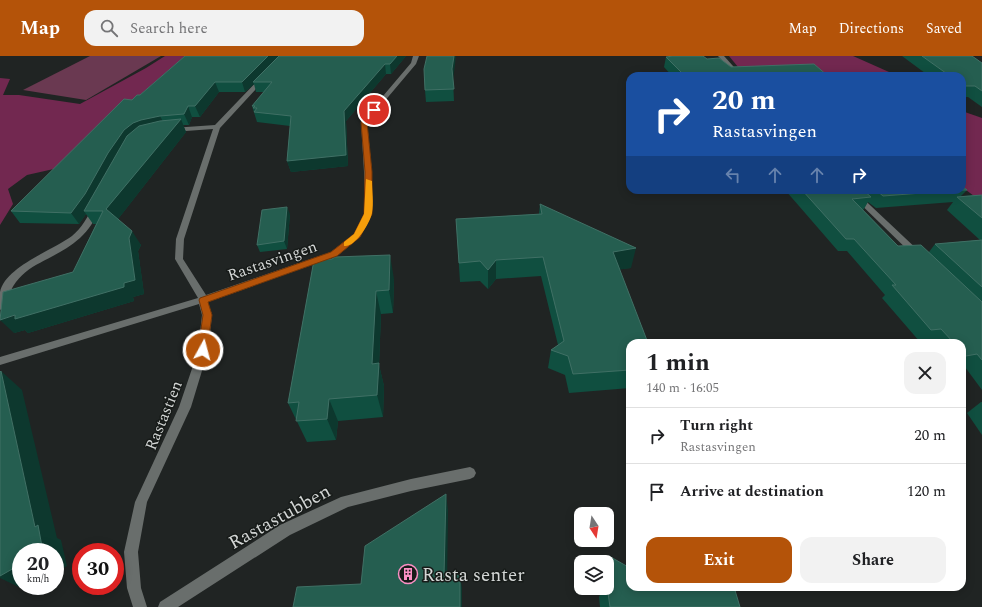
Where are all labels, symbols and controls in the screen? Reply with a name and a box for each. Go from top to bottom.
search box [84,10,364,46]
text: Map [20,14,60,43]
icon: search [98,17,120,39]
text: Search here [130,17,208,40]
text: Map [789,18,817,39]
text: Directions [839,18,904,39]
text: Saved [926,18,962,39]
text: 20 m [712,79,776,122]
icon: right [646,88,698,140]
pin [357,93,391,127]
icon: arrive [363,99,385,121]
text: Rastasvingen [712,118,817,145]
icon: left [722,164,744,186]
icon: ahead [764,164,786,186]
icon: ahead [806,164,828,186]
icon: right [848,164,870,186]
street label: Rastasvingen [224,234,320,287]
position arrow [182,329,224,371]
text: 1 min [646,345,710,381]
button: close [904,352,946,394]
street label: Rastastien [139,377,189,454]
text: 140 m · 16:05 [646,378,719,398]
text: Turn right [680,414,753,437]
text: 20 m [914,424,946,447]
icon: right [646,425,668,447]
text: Rastasvingen [680,437,756,457]
street label: Rastastubben [223,477,336,557]
text: Arrive at destination [680,480,824,503]
text: 120 m [907,480,946,503]
icon: arrive [646,481,668,503]
north arrow [574,507,614,547]
map controls [574,507,614,595]
button: Exit [646,537,792,583]
button: Share [800,537,946,583]
speed limit sign: 30 [72,543,124,595]
text: 20 [27,549,49,579]
button: layers [574,555,614,595]
place label: Rasta senter [422,561,525,590]
building icon: Rasta senter [397,563,419,585]
text: km/h [27,571,49,587]

